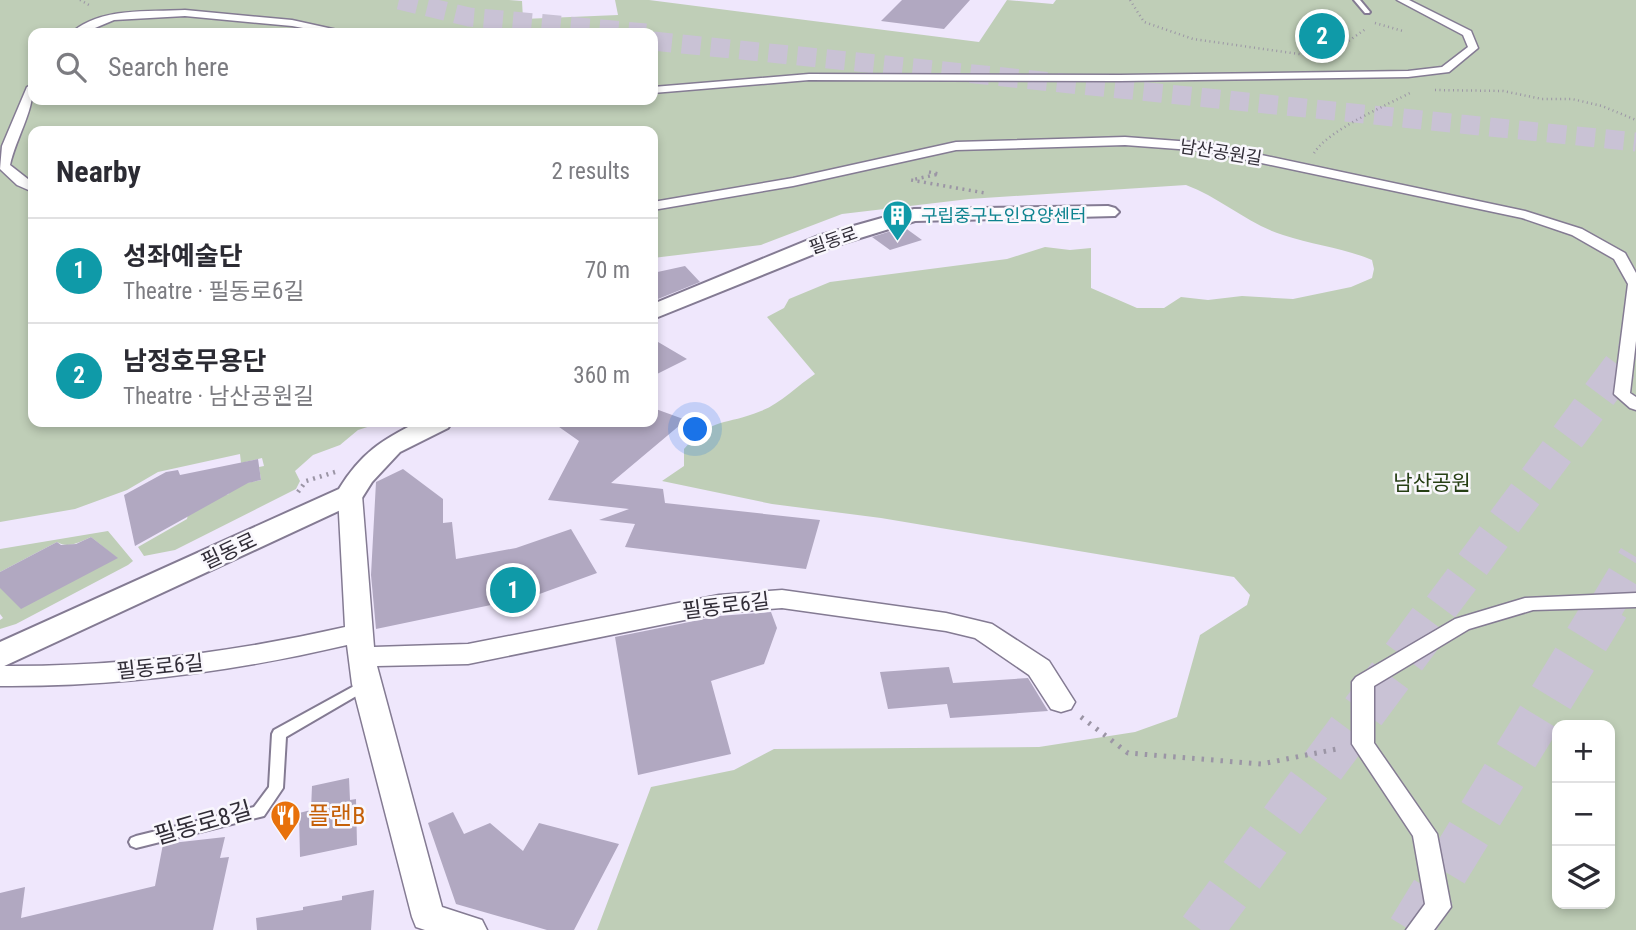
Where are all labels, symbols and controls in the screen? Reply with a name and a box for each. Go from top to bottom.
pin: 2 [1299,10,1345,62]
search box [28,28,658,105]
icon: search [52,48,90,86]
text: Search here [108,52,229,82]
street label: 남산공원길 [1178,135,1264,169]
text: Nearby [56,154,141,189]
text: 2 results [552,158,630,185]
building icon: 구립중구노인요양센터 [881,198,915,242]
place label: 구립중구노인요양센터 [921,205,1087,226]
street label: 필동로 [806,222,860,258]
text: 성좌예술단 [123,241,243,271]
text: 1 [73,257,85,284]
text: 70 m [585,257,630,284]
text: Theatre · 필동로6길 [123,278,304,305]
text: 남정호무용단 [123,346,267,376]
text: 2 [73,362,85,389]
text: 360 m [573,362,630,389]
text: Theatre · 남산공원길 [123,383,314,410]
your location [678,412,712,446]
park label: 남산공원 [1393,471,1471,495]
street label: 필동로 [198,528,260,574]
pin: 1 [490,564,536,616]
street label: 필동로6길 [681,589,771,623]
street label: 필동로6길 [115,650,205,684]
map controls [1552,720,1615,909]
button: + [1552,720,1615,783]
button: − [1552,783,1615,846]
street label: 필동로8길 [151,796,255,850]
restaurant icon: 플랜B [268,799,302,843]
place label: 플랜B [308,802,365,830]
button: layers [1552,846,1615,909]

